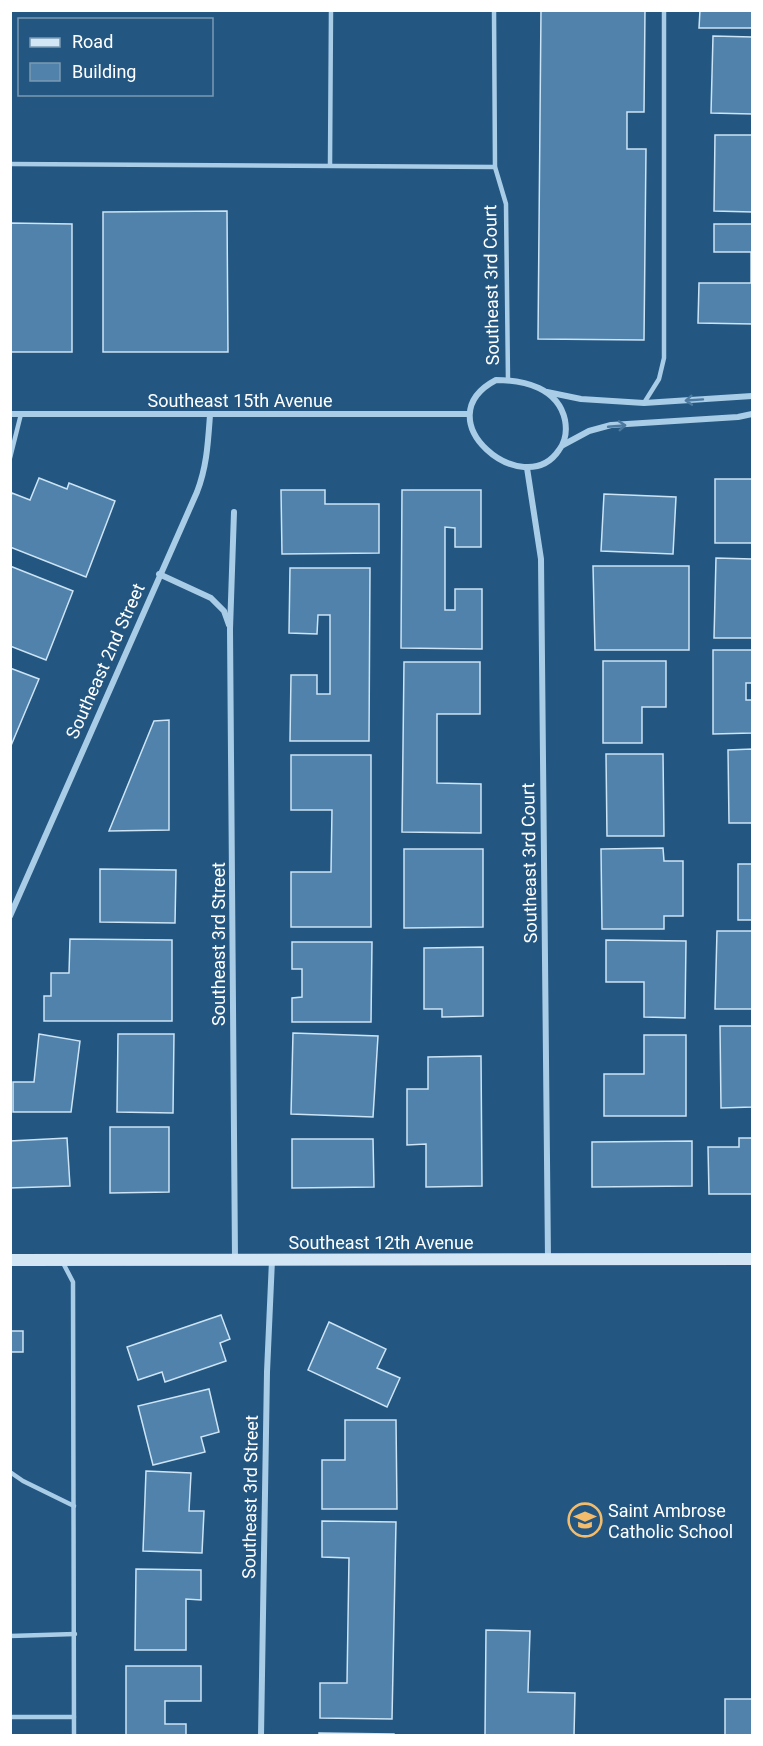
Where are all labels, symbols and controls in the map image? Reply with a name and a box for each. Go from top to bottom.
legend [18,18,213,96]
text: Road [72,31,113,52]
text: Building [72,61,136,82]
street label: Southeast 3rd Court [479,204,503,365]
street label: Southeast 15th Avenue [147,390,333,411]
one-way arrow [685,395,705,406]
one-way arrow [607,420,627,431]
street label: Southeast 2nd Street [61,580,149,742]
street label: Southeast 3rd Court [517,782,541,943]
street label: Southeast 3rd Street [208,862,229,1026]
street label: Southeast 12th Avenue [288,1232,474,1253]
street label: Southeast 3rd Street [238,1415,262,1579]
place label: Saint Ambrose Catholic School [608,1500,733,1542]
school or university icon: Saint Ambrose Catholic School [567,1502,603,1538]

